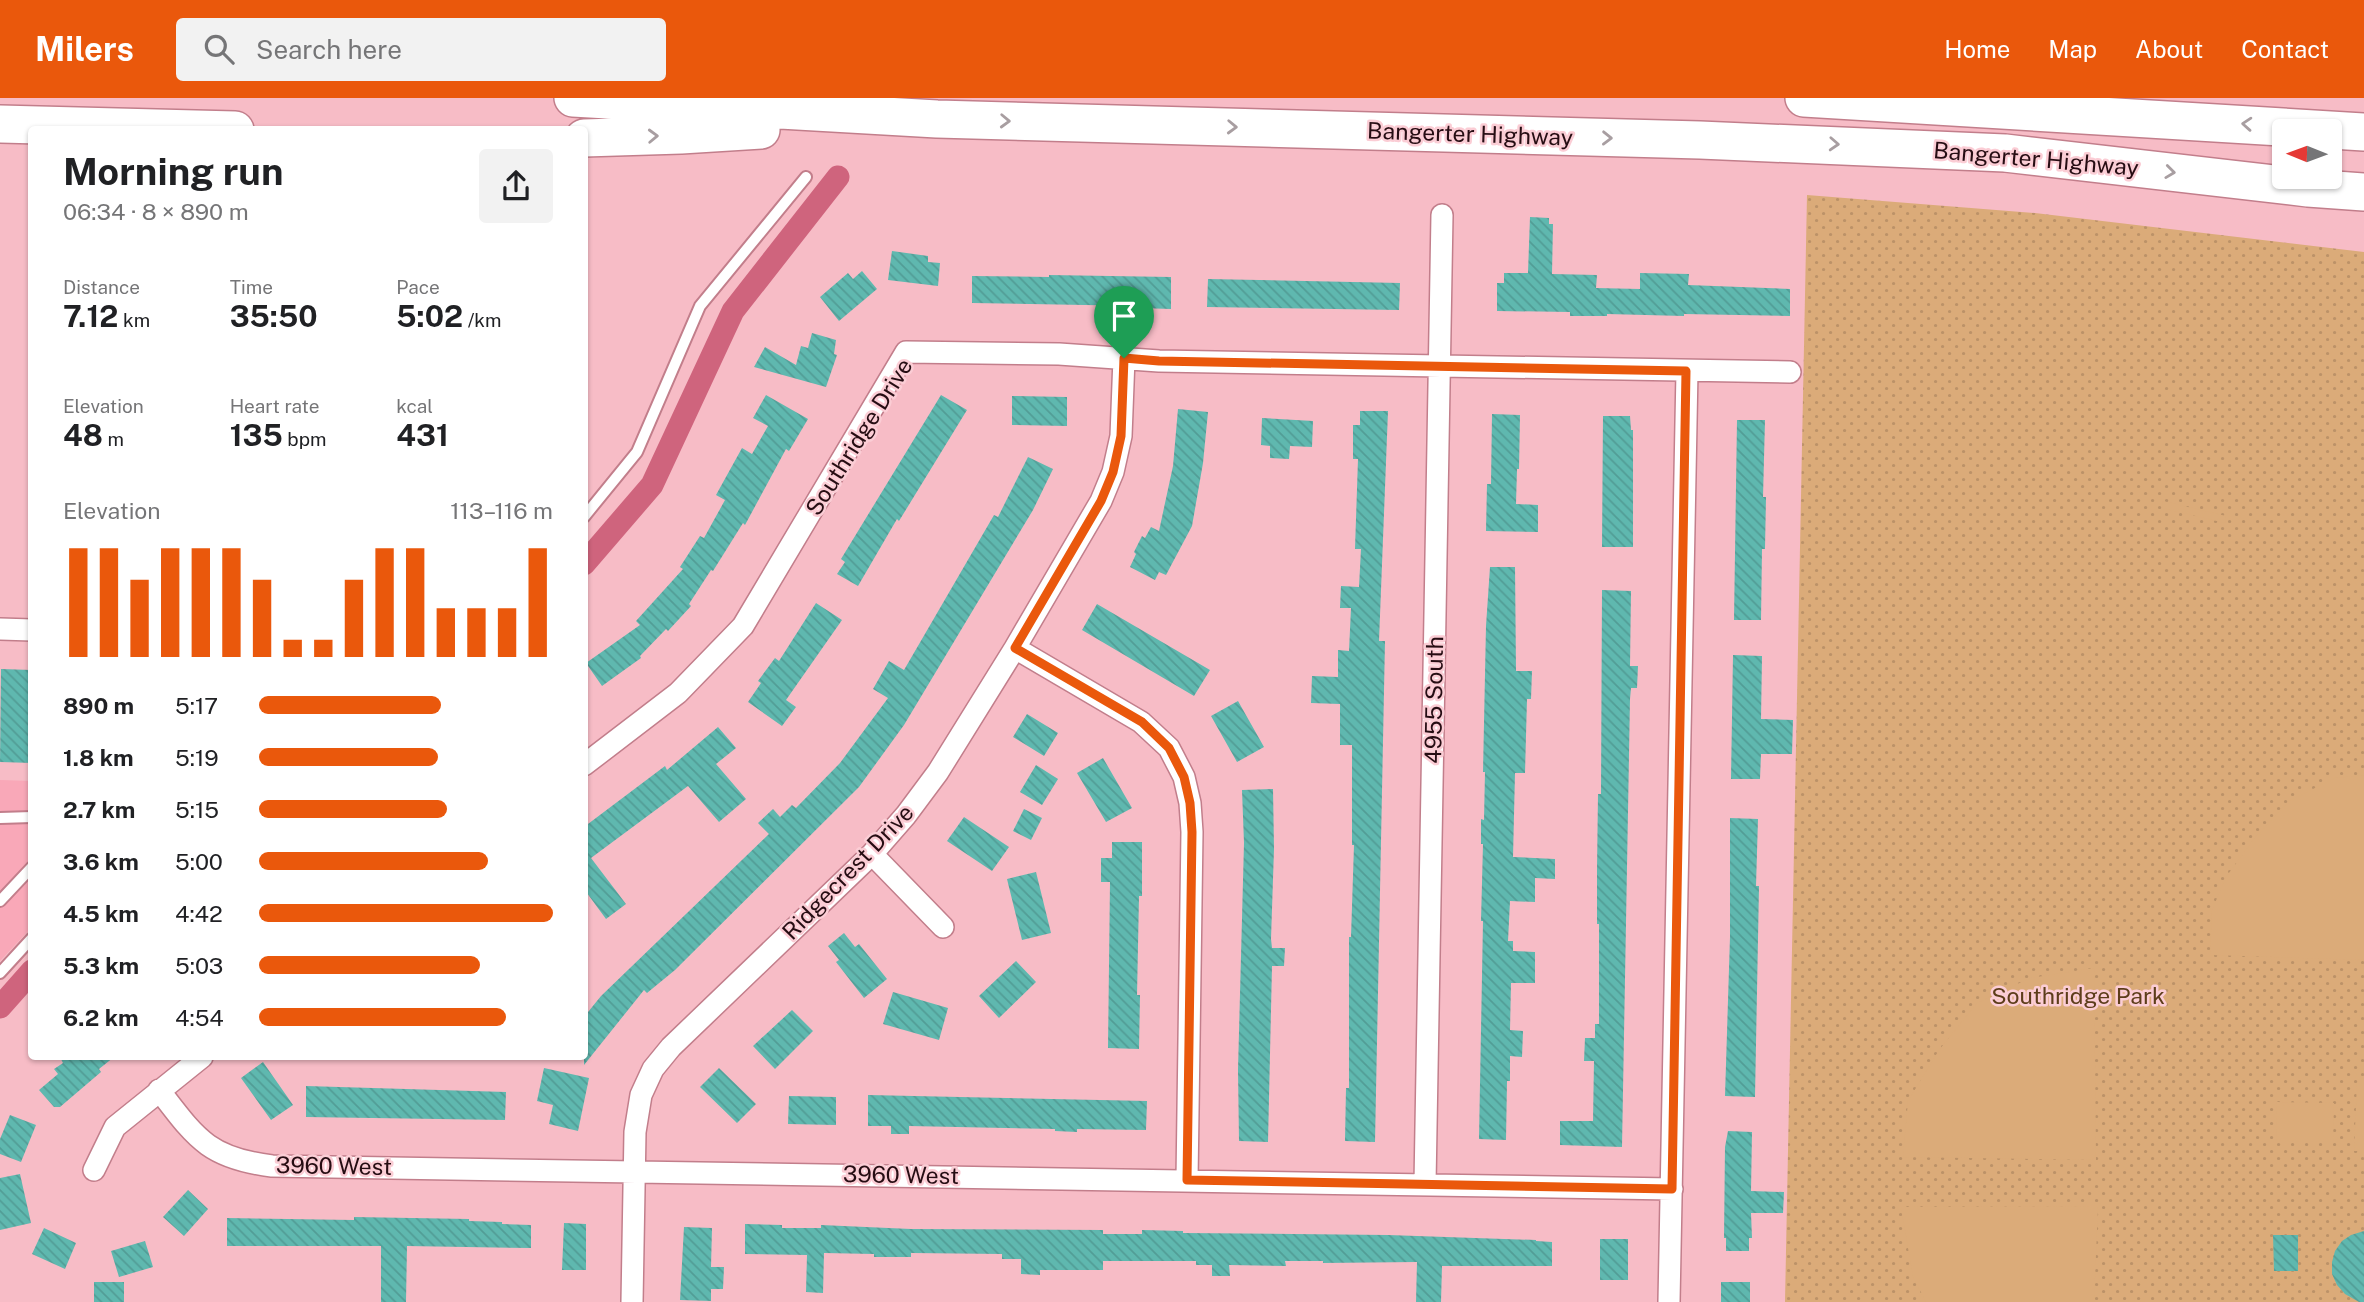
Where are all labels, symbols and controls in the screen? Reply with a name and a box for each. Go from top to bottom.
search box [176,18,666,81]
text: Milers [35,30,134,68]
icon: search [200,30,238,68]
text: Search here [256,34,402,65]
text: Home [1944,35,2010,63]
text: Map [2048,35,2097,63]
text: About [2135,35,2203,63]
text: Contact [2241,35,2329,63]
one-way arrow [1000,113,1011,128]
street label: Bangerter Highway [1367,116,1573,151]
one-way arrow [2241,117,2252,132]
north arrow [2272,119,2342,189]
map controls [2272,119,2342,189]
one-way arrow [1227,120,1238,135]
one-way arrow [648,128,658,144]
one-way arrow [1602,130,1612,146]
street label: Bangerter Highway [1932,136,2140,181]
one-way arrow [1829,137,1840,152]
text: Morning run [63,149,284,194]
button: share [479,149,553,223]
one-way arrow [2165,164,2176,179]
text: 06:34 · 8 × 890 m [63,198,249,225]
text: Distance [63,276,140,298]
text: Time [230,276,273,298]
text: Pace [396,276,440,298]
pin [1094,286,1154,358]
icon: arrive [1105,297,1143,335]
text: 7.12 [63,298,118,334]
text: 35:50 [230,298,318,334]
text: 5:02 [396,298,463,334]
text: km [118,309,150,331]
text: /km [463,309,501,331]
street label: Southridge Drive [800,353,918,520]
text: Elevation [63,395,144,417]
text: Heart rate [230,395,319,417]
text: kcal [396,395,433,417]
text: 48 [63,417,103,453]
text: 135 [230,417,283,453]
text: 431 [396,417,449,453]
text: m [103,428,124,450]
text: bpm [283,428,326,450]
text: Elevation [63,497,161,524]
text: 113–116 m [450,497,553,524]
street label: 4955 South [1419,636,1448,764]
text: 890 m [63,692,134,719]
text: 5:17 [175,692,218,719]
text: 1.8 km [63,744,134,771]
text: 5:19 [175,744,219,771]
text: 2.7 km [63,796,135,823]
text: 5:15 [175,796,219,823]
street label: Ridgecrest Drive [777,799,919,945]
text: 3.6 km [63,848,139,875]
text: 5:00 [175,848,223,875]
text: 4.5 km [63,900,139,927]
text: 4:42 [175,900,223,927]
text: 5.3 km [63,952,139,979]
text: 5:03 [175,952,223,979]
park label: Southridge Park [1991,982,2165,1009]
text: 6.2 km [63,1004,139,1031]
text: 4:54 [175,1004,224,1031]
street label: 3960 West [276,1151,392,1180]
street label: 3960 West [843,1160,959,1189]

